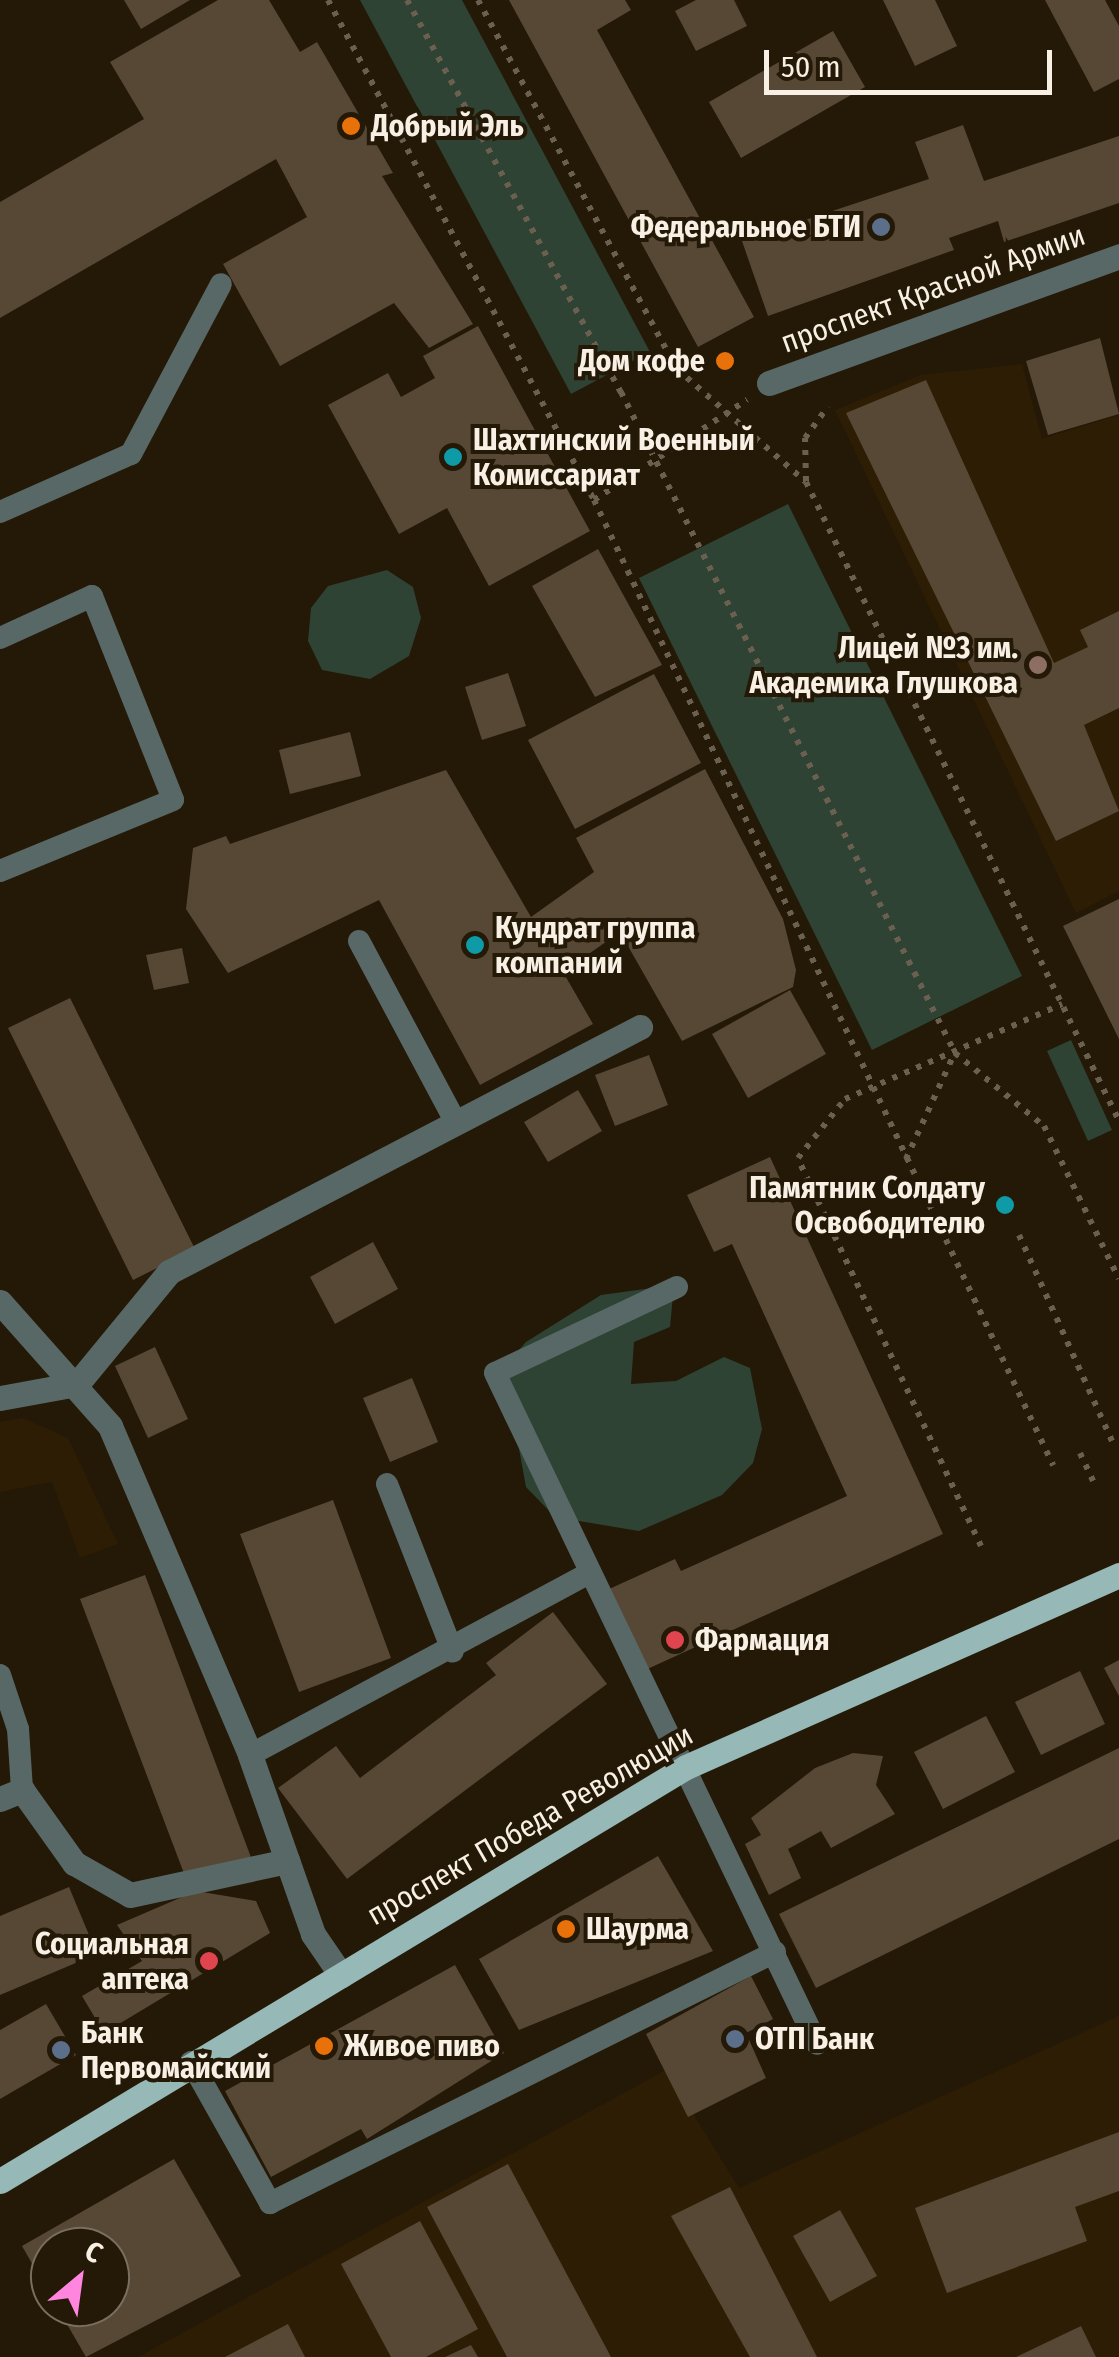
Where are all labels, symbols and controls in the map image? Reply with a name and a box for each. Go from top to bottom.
scale bar [769,30,1056,92]
text: 50 m [781,49,841,85]
place label: Добрый Эль [371,108,524,144]
marker: Добрый Эль [340,115,362,137]
place label: Федеральное БТИ [631,209,861,245]
marker: Федеральное БТИ [870,216,892,238]
street label: проспект Красной Армии [776,217,1090,361]
place label: Дом кофе [578,343,705,379]
marker: Дом кофе [714,350,736,372]
place label: Шахтинский Военный Комиссариат [473,422,755,492]
marker: Шахтинский Военный Комиссариат [442,446,464,468]
place label: Лицей №3 им. Академика Глушкова [750,630,1018,700]
marker: Лицей №3 им. Академика Глушкова [1027,654,1049,676]
place label: Кундрат группа компаний [495,910,695,980]
marker: Кундрат группа компаний [464,934,486,956]
place label: Памятник Солдату Освободителю [749,1170,985,1240]
marker: Памятник Солдату Освободителю [994,1194,1016,1216]
place label: Фармация [695,1622,830,1658]
marker: Фармация [664,1629,686,1651]
street label: проспект Победа Революции [361,1717,699,1933]
place label: Шаурма [586,1911,689,1947]
marker: Шаурма [555,1918,577,1940]
place label: Социальная аптека [35,1926,189,1996]
marker: Социальная аптека [198,1950,220,1972]
place label: Банк Первомайский [81,2015,271,2086]
place label: ОТП Банк [755,2021,874,2057]
place label: Живое пиво [344,2028,500,2064]
marker: ОТП Банк [724,2028,746,2050]
marker: Живое пиво [313,2035,335,2057]
marker: Банк Первомайский [50,2039,72,2061]
north arrow [30,2227,130,2327]
text: С [79,2234,108,2270]

